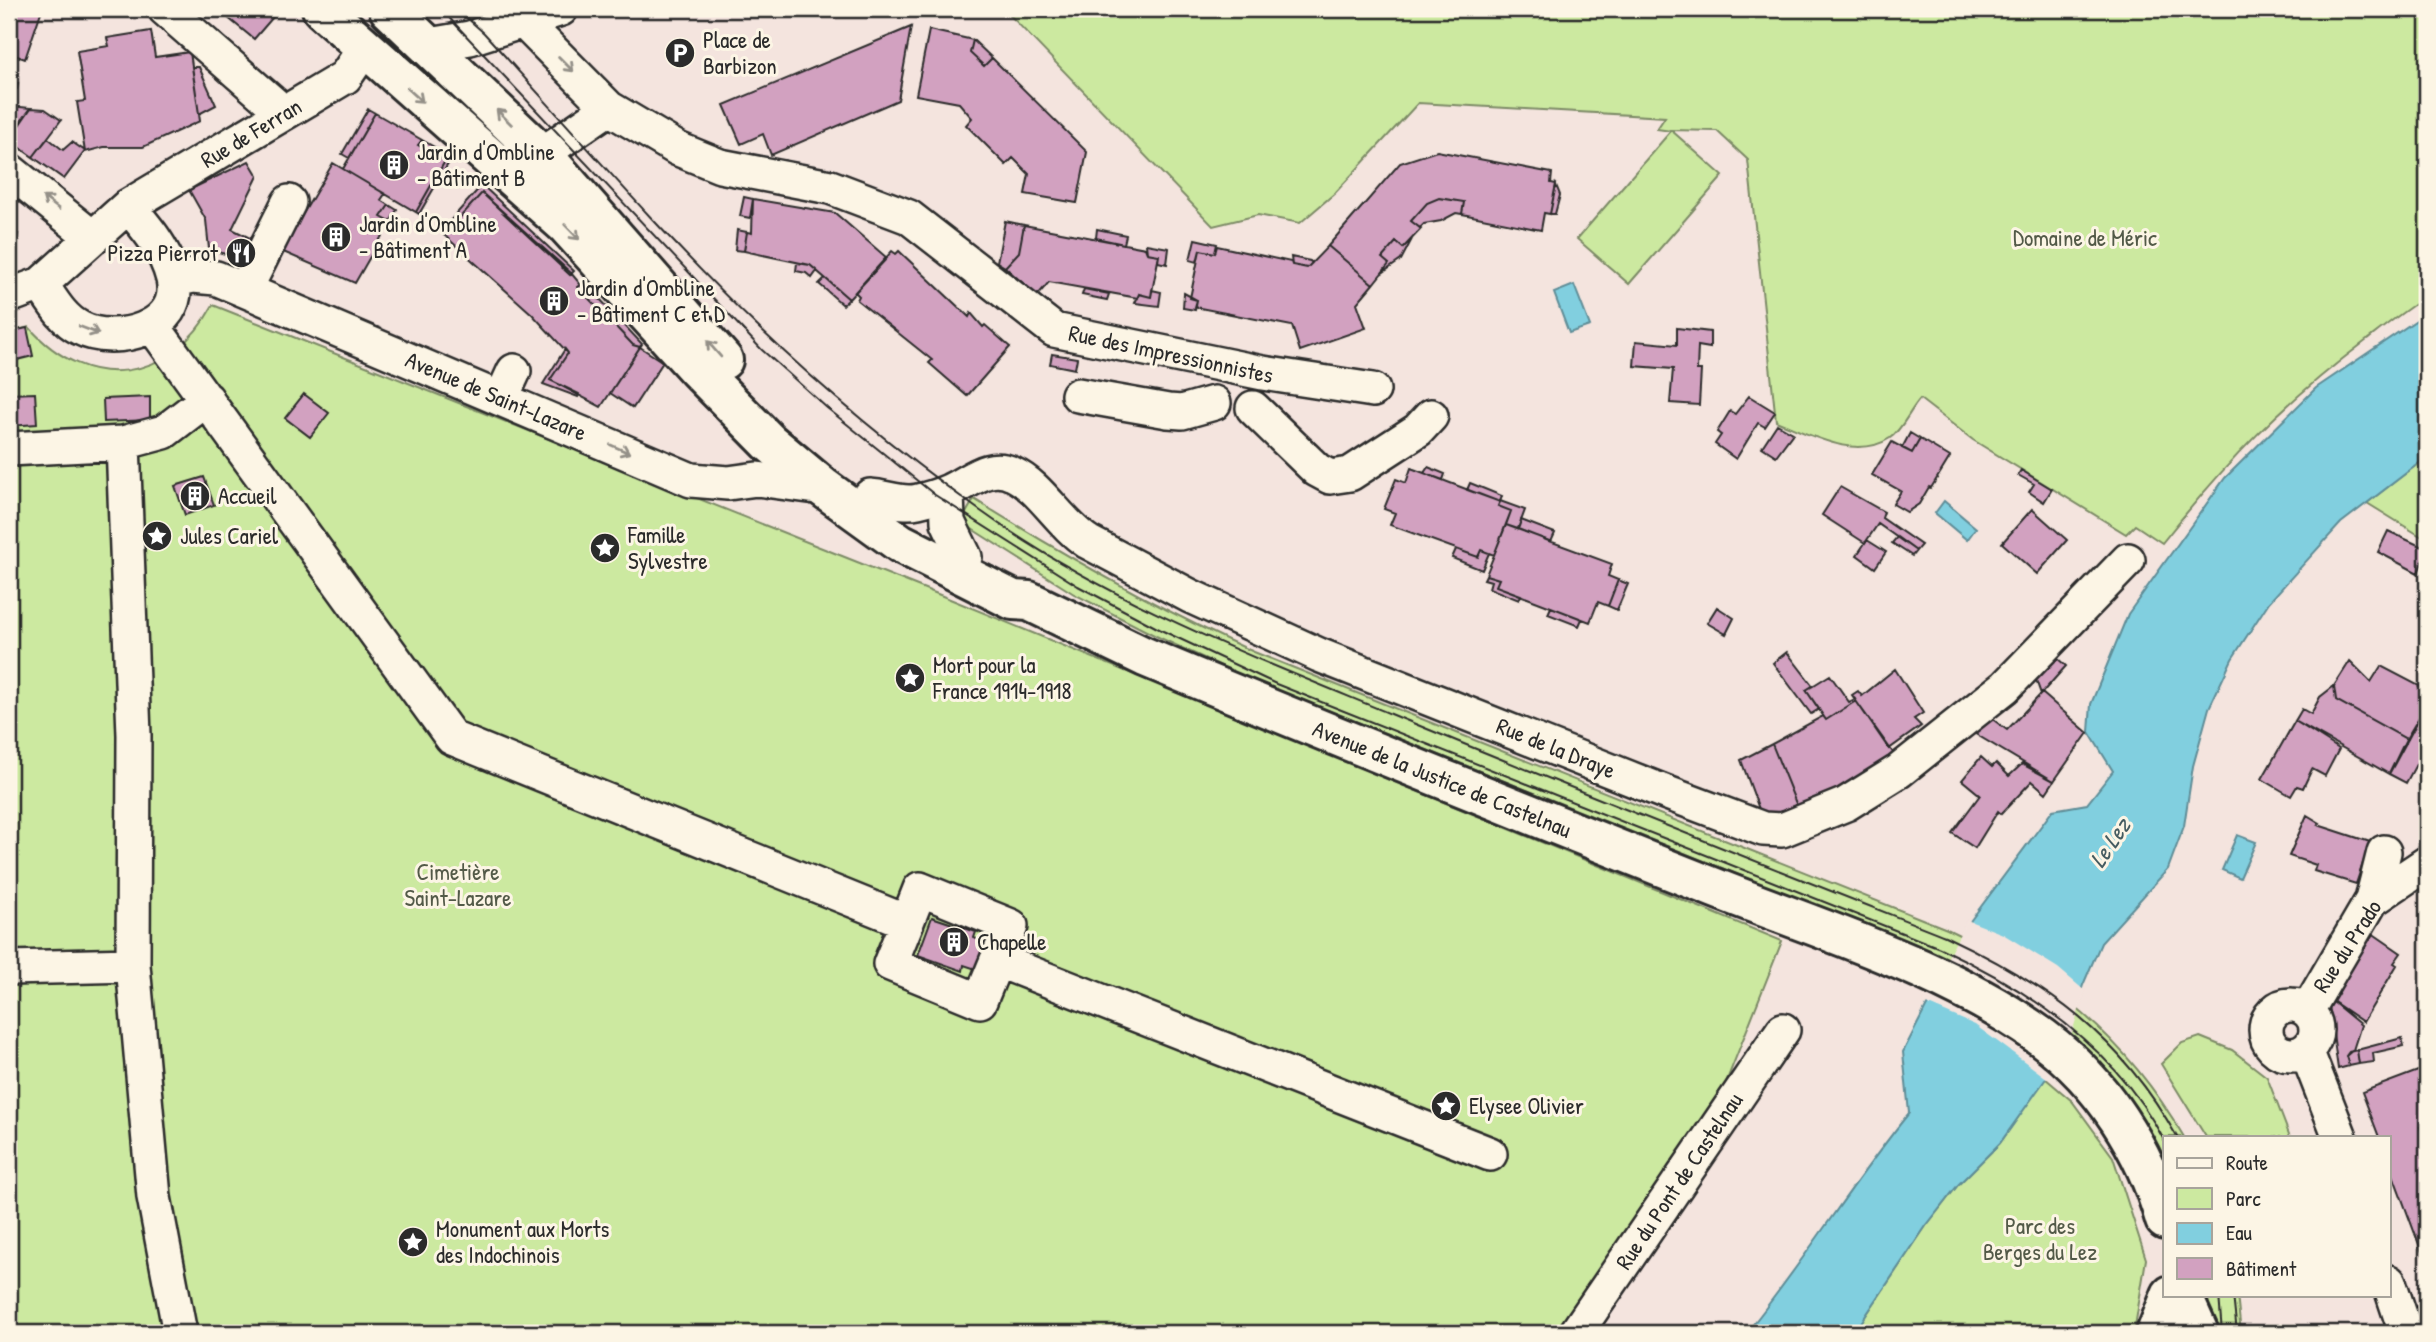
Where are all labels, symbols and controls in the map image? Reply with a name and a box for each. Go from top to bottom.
place label: Place de Barbizon [703,24,777,81]
parking icon: Place de Barbizon [663,36,697,70]
one-way arrow [557,56,574,73]
one-way arrow [406,87,424,103]
street label: Rue de Ferran [195,90,307,175]
one-way arrow [496,108,513,125]
place label: Jardin d'Ombline - Bâtiment B [417,136,555,193]
building icon: Jardin d'Ombline - Bâtiment B [377,148,411,182]
one-way arrow [42,195,61,210]
place label: Jardin d'Ombline - Bâtiment A [359,208,497,265]
building icon: Jardin d'Ombline - Bâtiment A [319,220,353,254]
park label: Domaine de Méric [2013,222,2157,253]
one-way arrow [564,223,581,240]
restaurant icon: Pizza Pierrot [224,236,258,270]
place label: Pizza Pierrot [108,237,219,268]
place label: Jardin d'Ombline - Bâtiment C et D [577,272,725,329]
building icon: Jardin d'Ombline - Bâtiment C et D [537,284,571,318]
street label: Rue des Impressionnistes [1066,317,1276,390]
one-way arrow [77,325,99,338]
one-way arrow [706,340,722,358]
street label: Avenue de Saint-Lazare [401,343,591,448]
one-way arrow [609,443,630,456]
building icon: Accueil [178,479,212,513]
place label: Accueil [218,480,278,511]
place icon: Jules Cariel [140,519,174,553]
place label: Famille Sylvestre [627,519,708,576]
place label: Jules Cariel [180,520,279,551]
place icon: Famille Sylvestre [588,531,622,565]
place label: Mort pour la France 1914-1918 [932,649,1071,706]
place icon: Mort pour la France 1914-1918 [893,661,927,695]
street label: Rue de la Draye [1492,710,1620,785]
street label: Avenue de la Justice de Castelnau [1308,712,1576,845]
water label: Le Lez [2081,810,2138,873]
park label: Cimetière Saint-Lazare [405,856,511,913]
street label: Rue du Prado [2305,893,2388,998]
building icon: Chapelle [937,925,971,959]
place label: Chapelle [977,926,1046,957]
street label: Rue du Pont de Castelnau [1608,1086,1749,1275]
place icon: Elysee Olivier [1429,1089,1463,1123]
place label: Elysee Olivier [1469,1090,1584,1121]
legend [2163,1136,2390,1296]
text: Route [2226,1148,2268,1177]
text: Parc [2226,1184,2261,1213]
park label: Parc des Berges du Lez [1983,1210,2097,1267]
place label: Monument aux Morts des Indochinois [436,1213,609,1270]
text: Eau [2226,1218,2253,1247]
place icon: Monument aux Morts des Indochinois [396,1225,430,1259]
text: Bâtiment [2226,1254,2297,1283]

